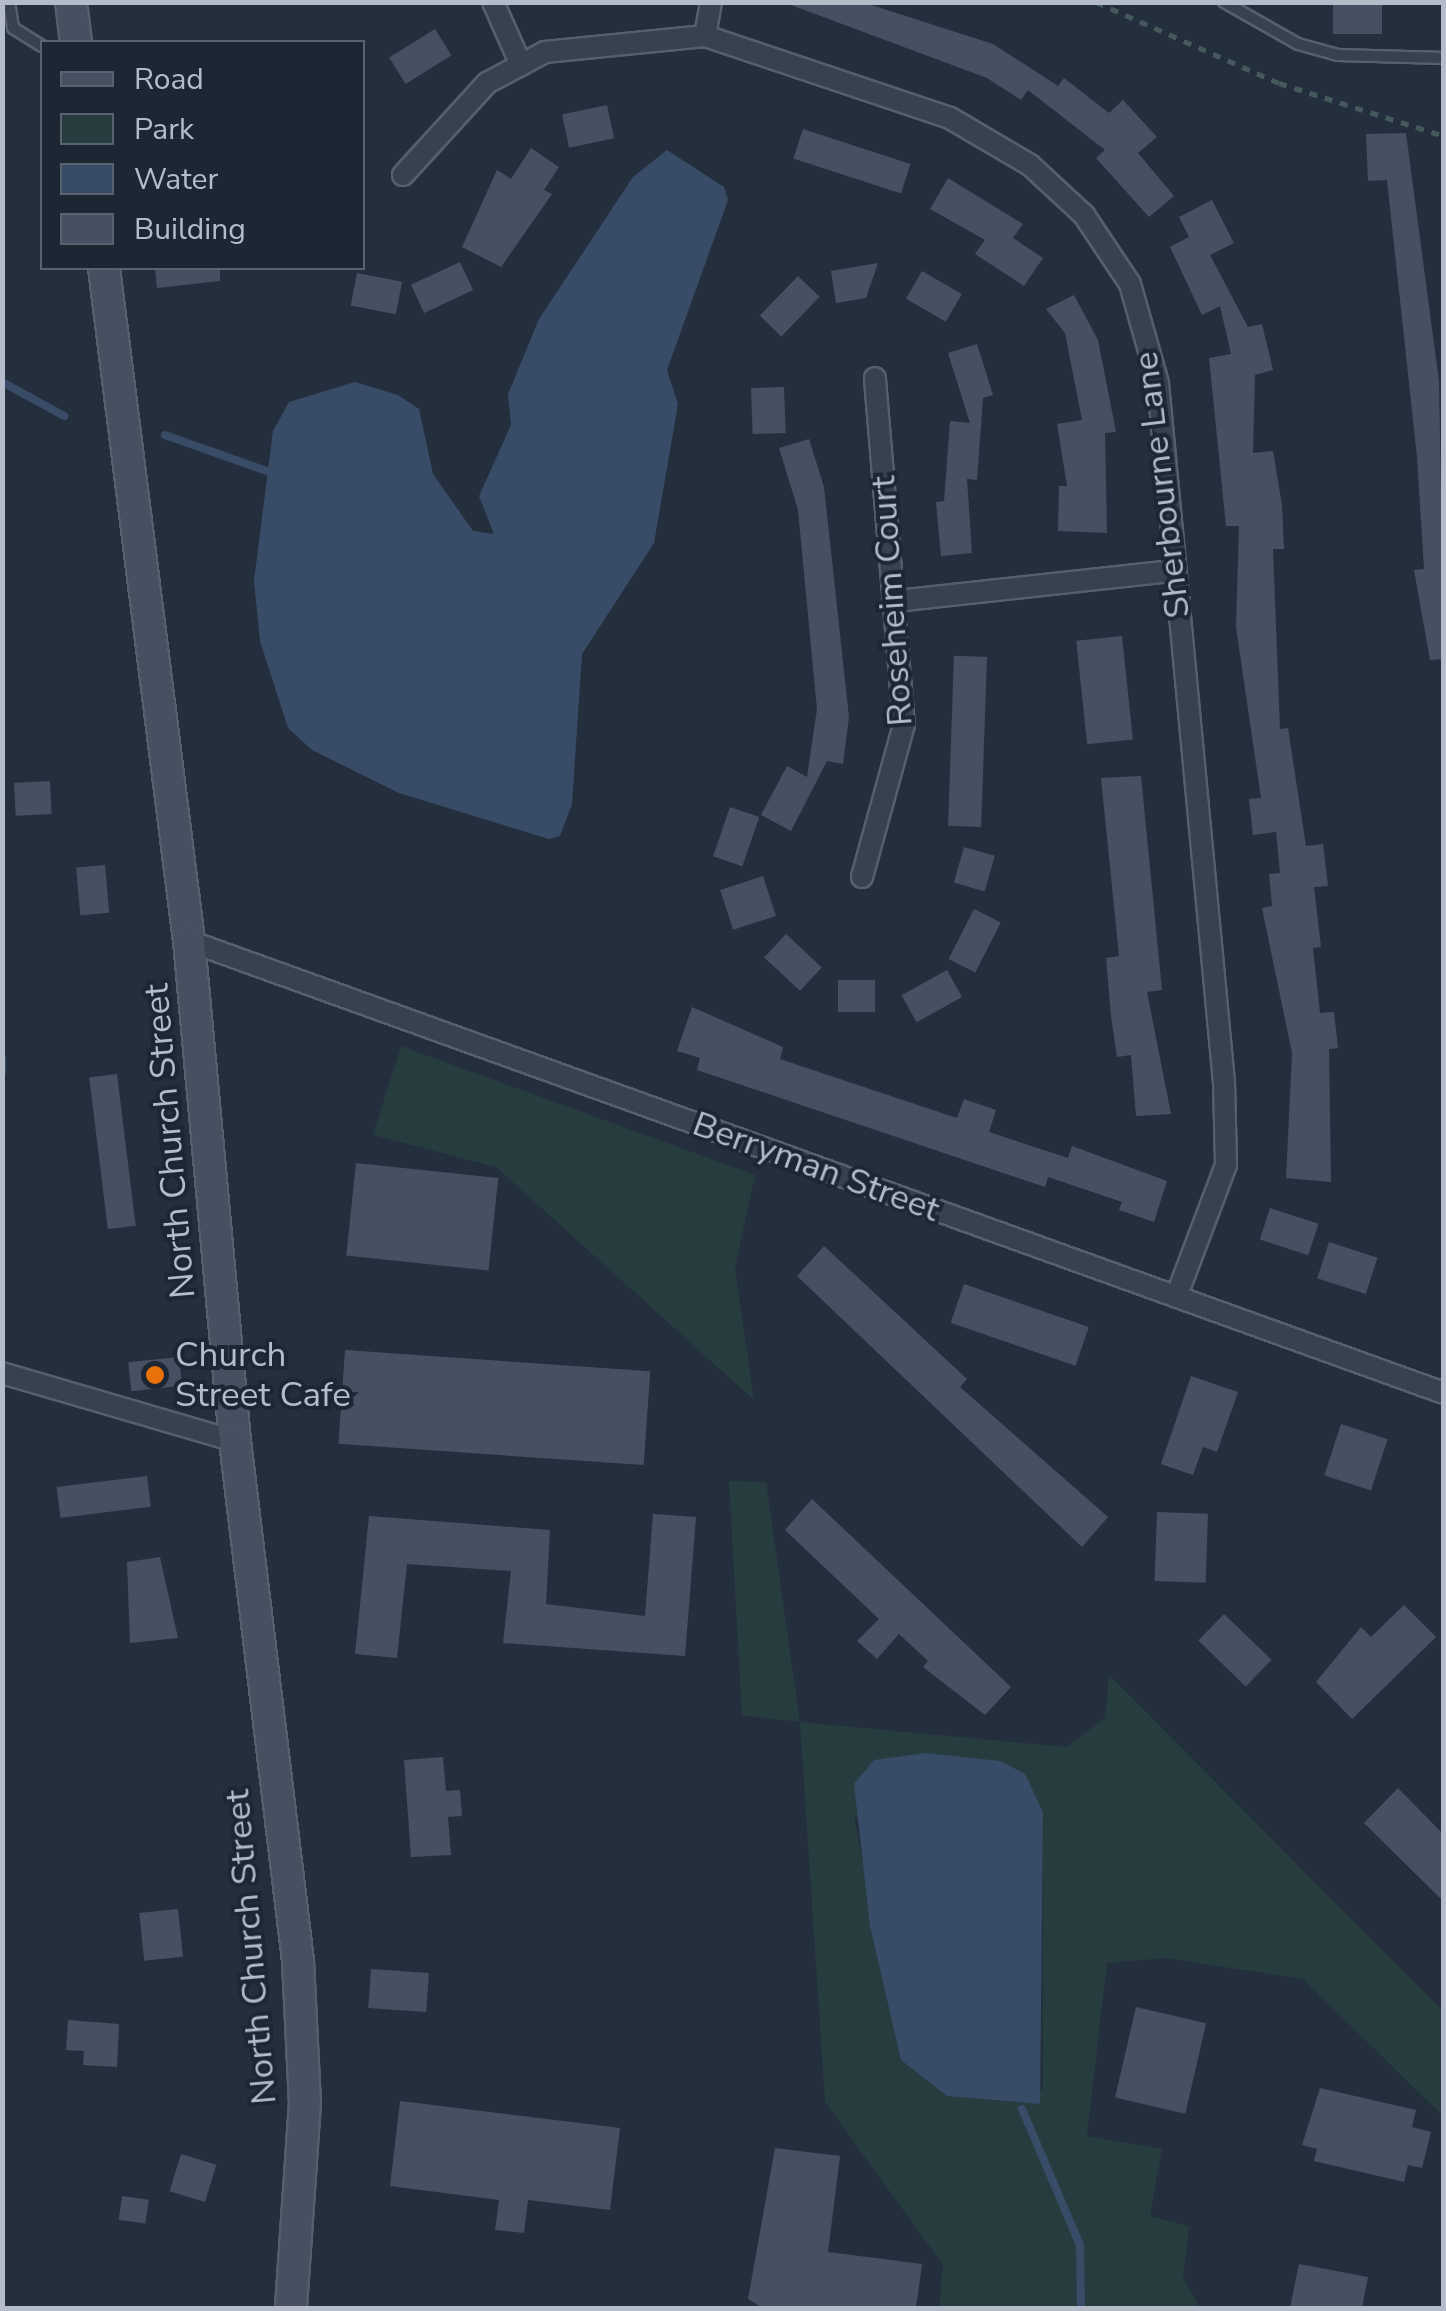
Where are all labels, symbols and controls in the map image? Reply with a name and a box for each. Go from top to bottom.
legend [40,40,365,270]
text: Road [134,59,204,100]
text: Park [134,109,194,150]
text: Water [134,159,218,200]
text: Building [134,209,246,250]
street label: Sherbourne Lane [1125,349,1199,621]
street label: Roseheim Court [862,475,922,727]
street label: North Church Street [135,982,205,1300]
street label: Berryman Street [687,1103,945,1231]
place label: Church Street Cafe [175,1334,351,1416]
marker: Church Street Cafe [144,1364,166,1386]
street label: North Church Street [216,1788,286,2106]

